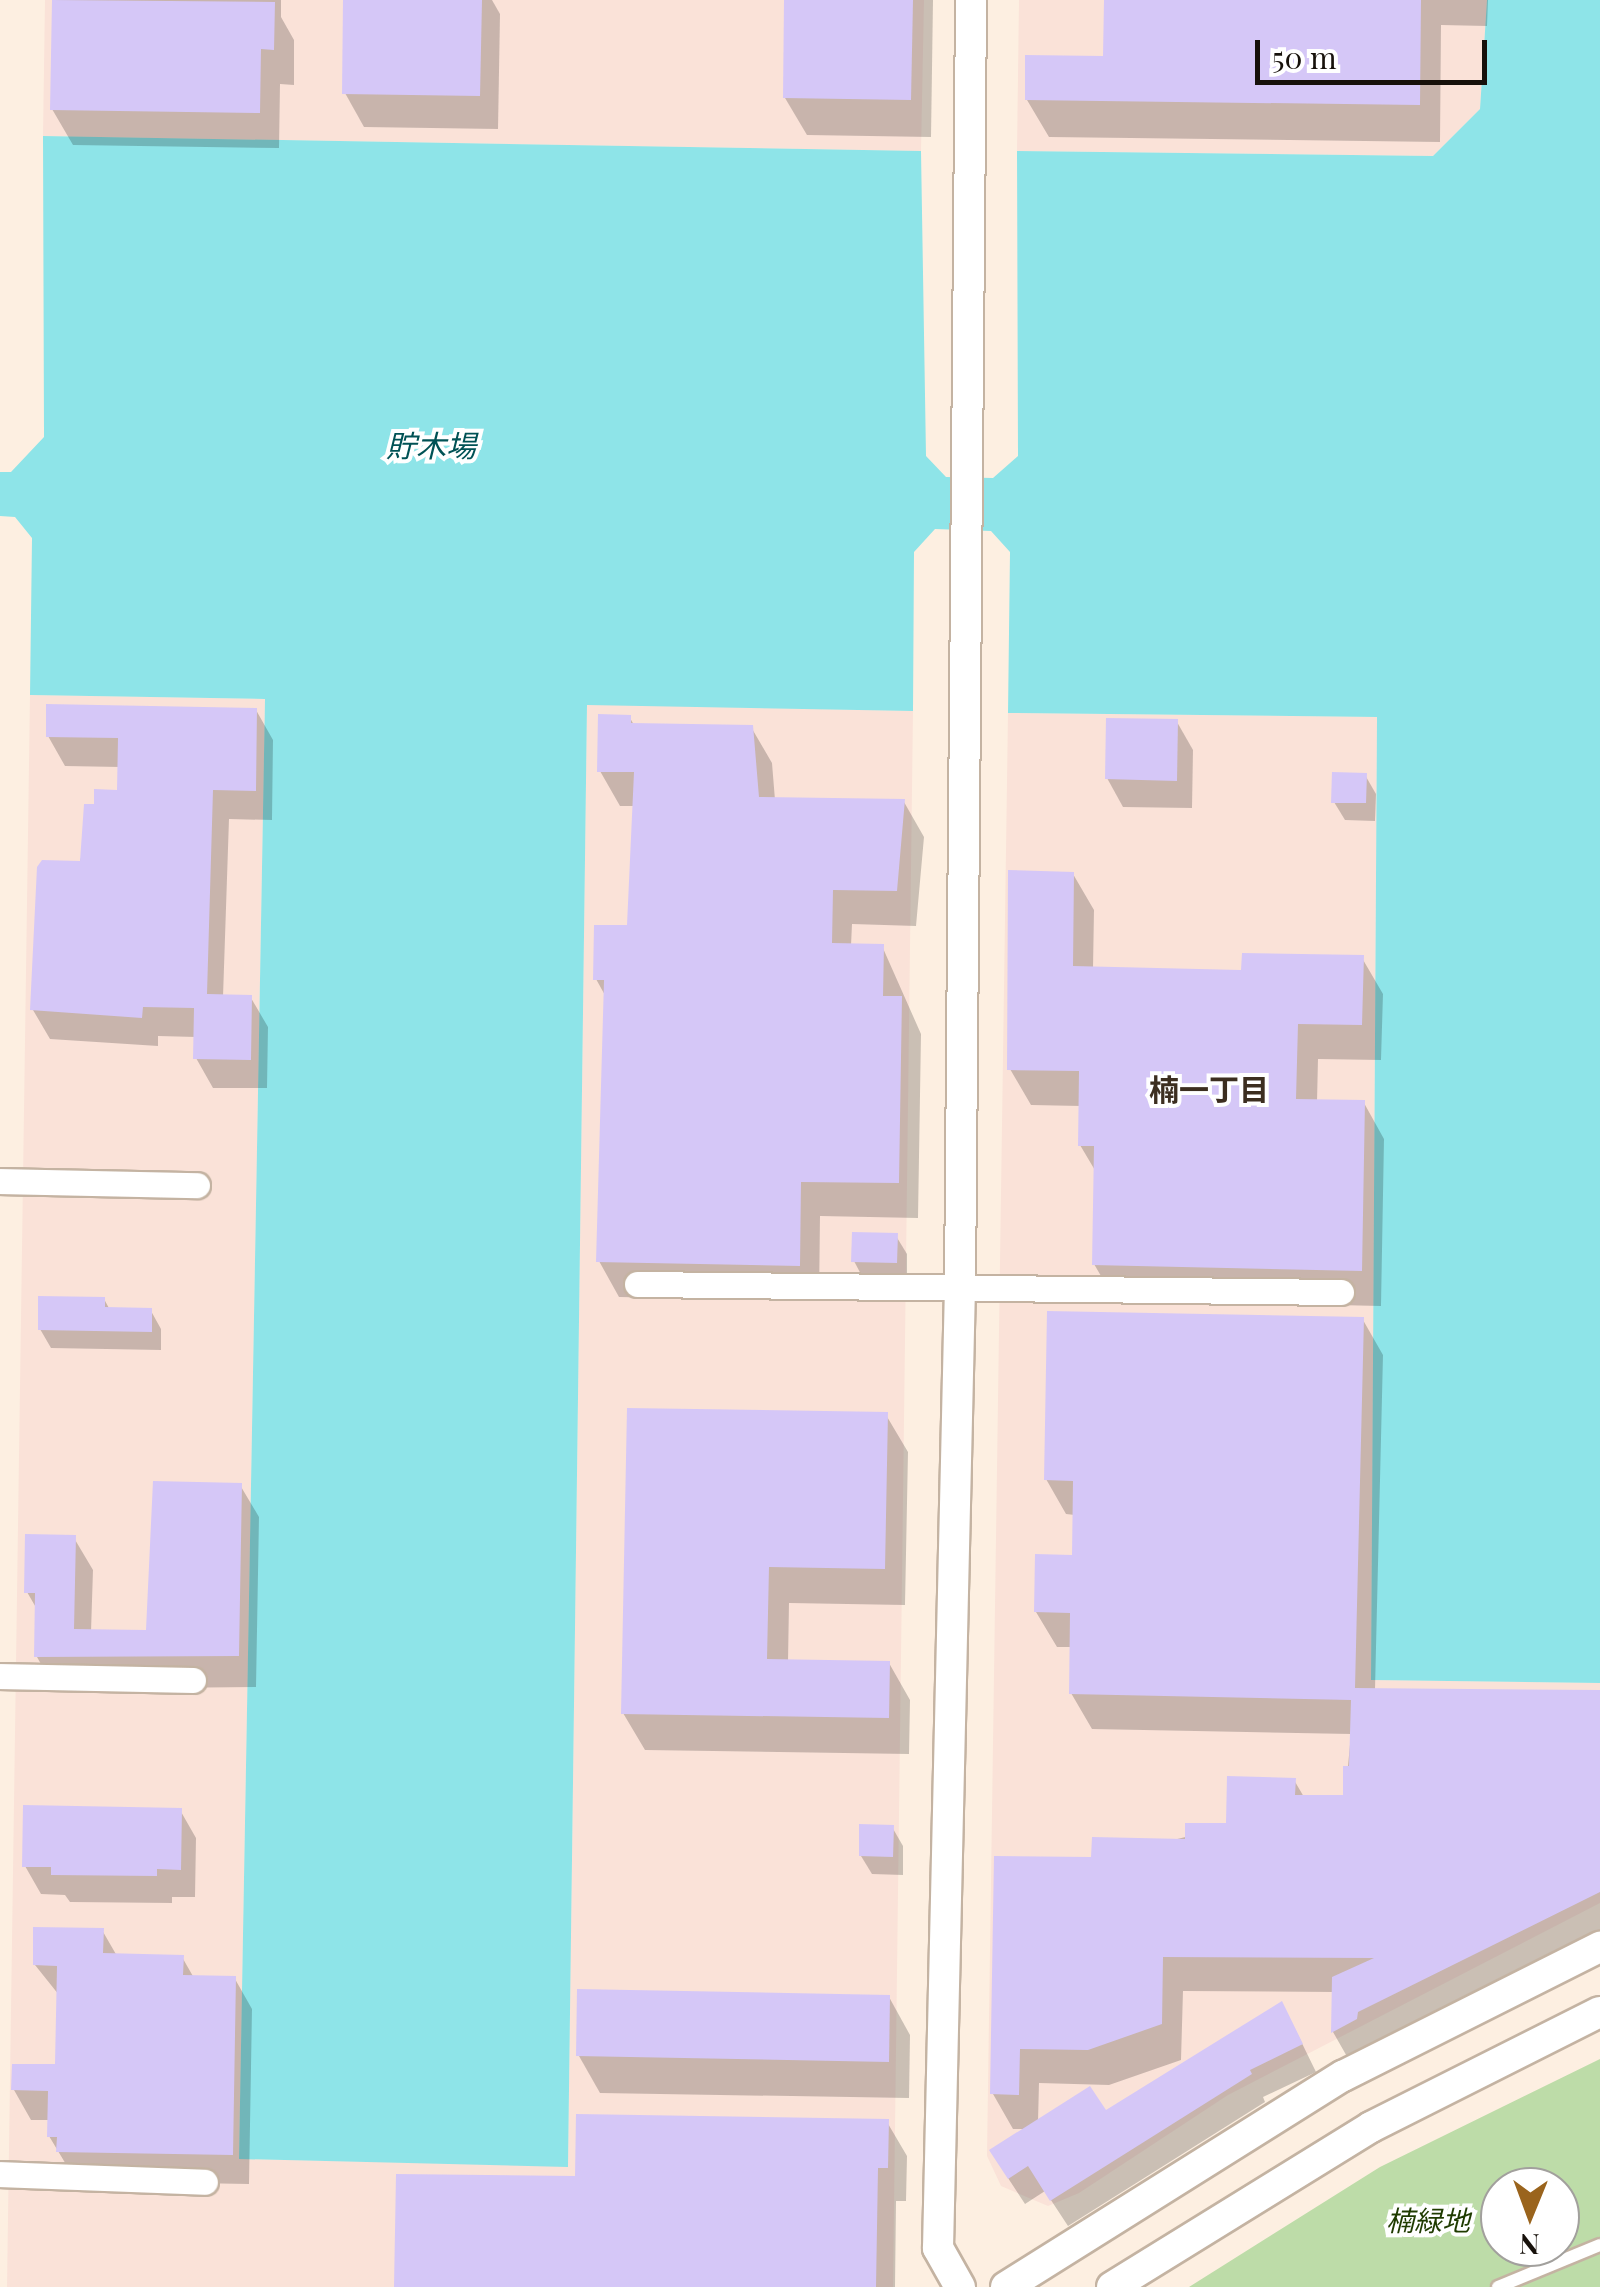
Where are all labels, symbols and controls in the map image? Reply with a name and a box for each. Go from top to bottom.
scale bar [1260,20,1492,82]
text: 50 m [1272,37,1337,77]
water label: 貯木場 [386,427,476,463]
district label: 楠一丁目 [1149,1071,1269,1107]
north arrow [1480,2167,1580,2267]
park label: 楠緑地 [1386,2203,1470,2237]
text: N [1519,2227,1540,2264]

